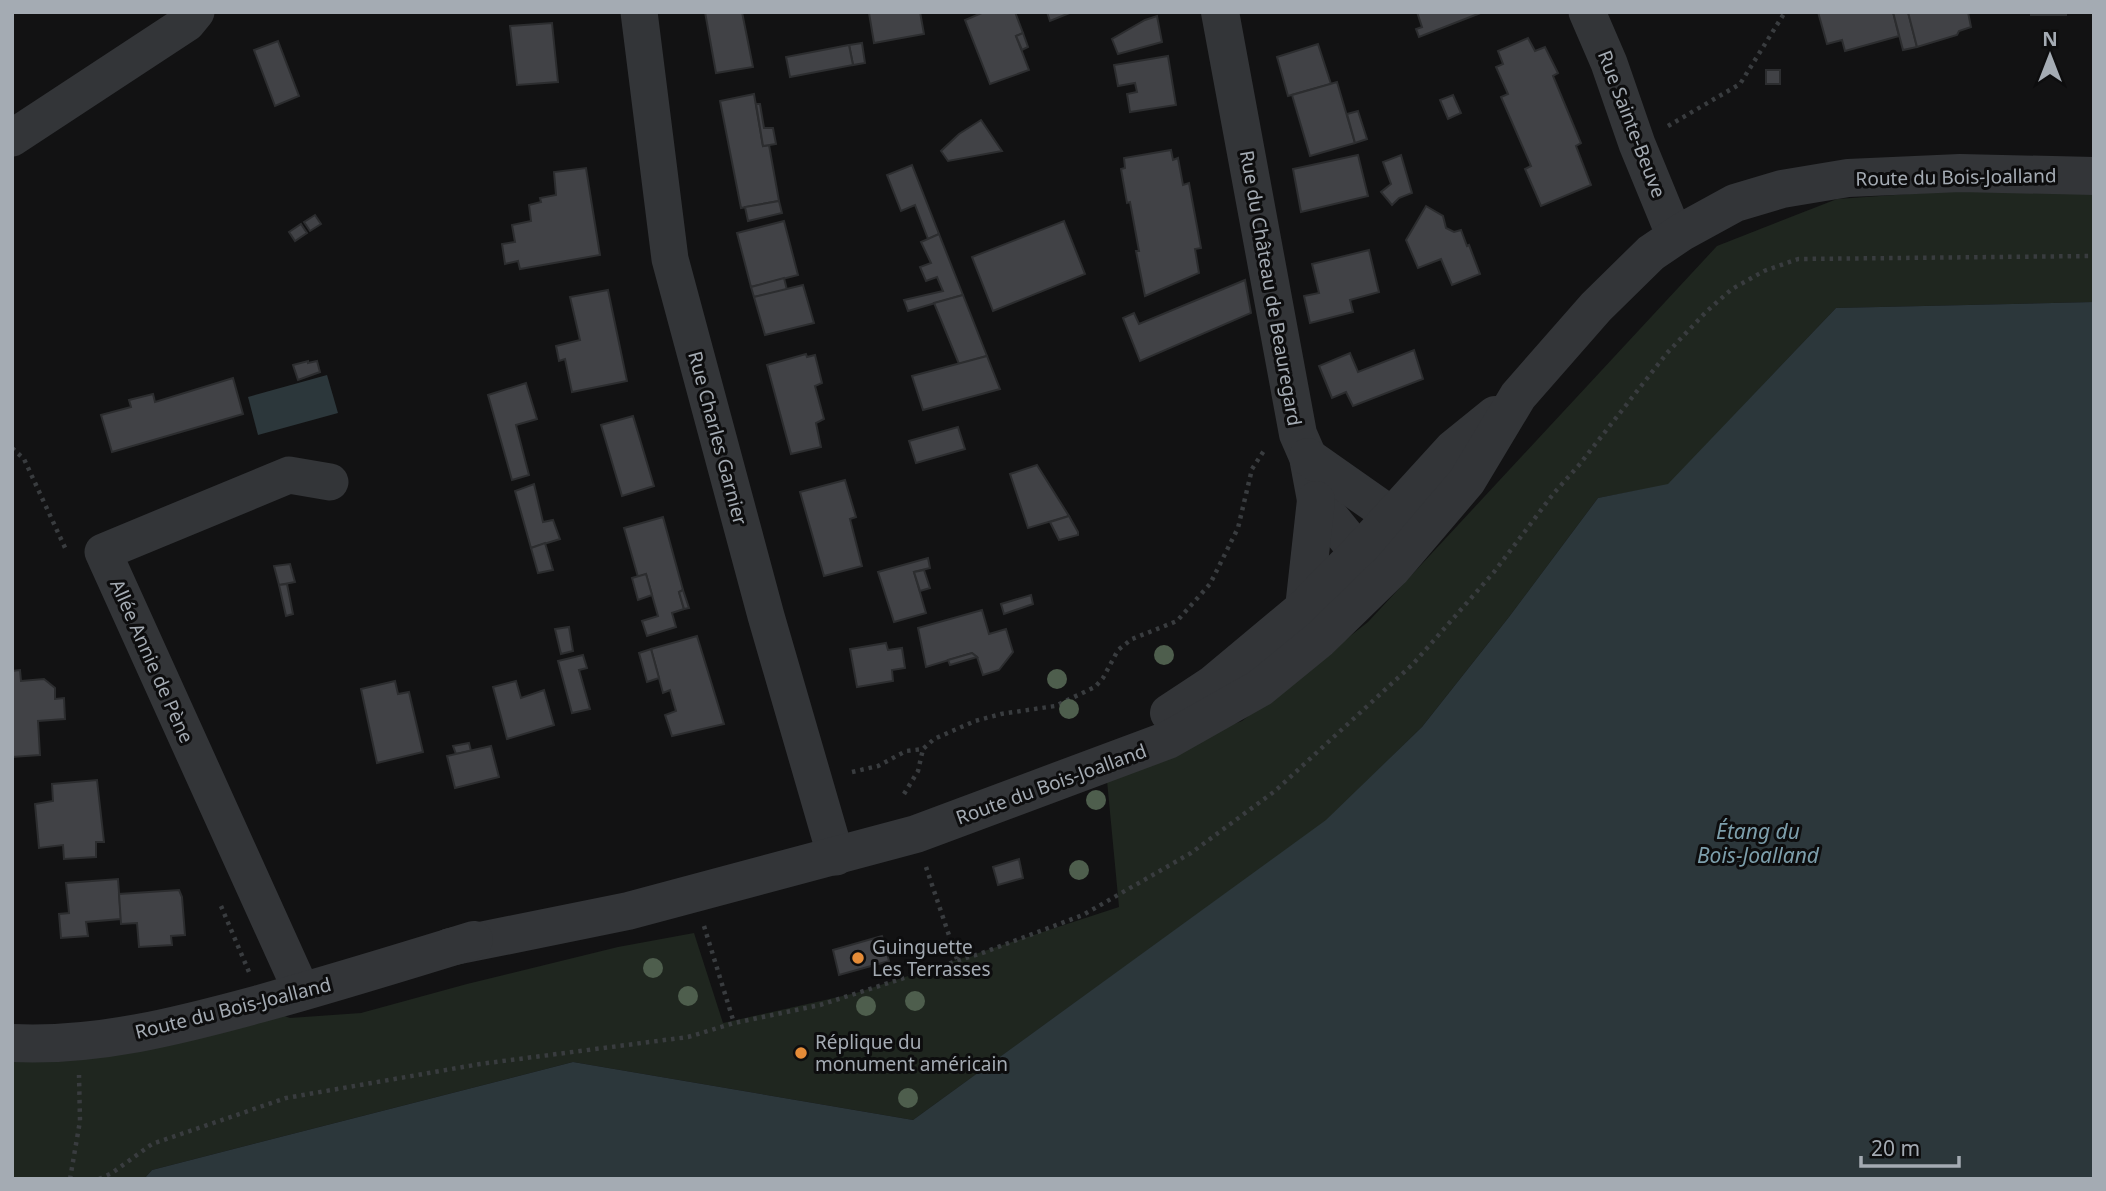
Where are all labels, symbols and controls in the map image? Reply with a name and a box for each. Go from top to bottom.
north arrow [2015,21,2085,91]
text: N [2042,26,2058,52]
street label: Rue Sainte-Beuve [1592,47,1672,201]
street label: Rue du Château de Beauregard [1234,148,1308,428]
street label: Route du Bois-Joalland [1855,162,2057,192]
street label: Rue Charles Garnier [682,348,754,528]
street label: Allée Annie de Pène [104,575,200,747]
street label: Route du Bois-Joalland [952,737,1150,831]
water label: Étang du Bois-Joalland [1697,817,1820,869]
place label: Guinguette Les Terrasses [872,934,991,982]
marker: Guinguette Les Terrasses [850,950,866,966]
street label: Route du Bois-Joalland [132,971,334,1045]
place label: Réplique du monument américain [815,1029,1008,1077]
marker: Réplique du monument américain [793,1045,809,1061]
scale bar [1861,1124,1959,1168]
text: 20 m [1871,1134,1920,1162]

